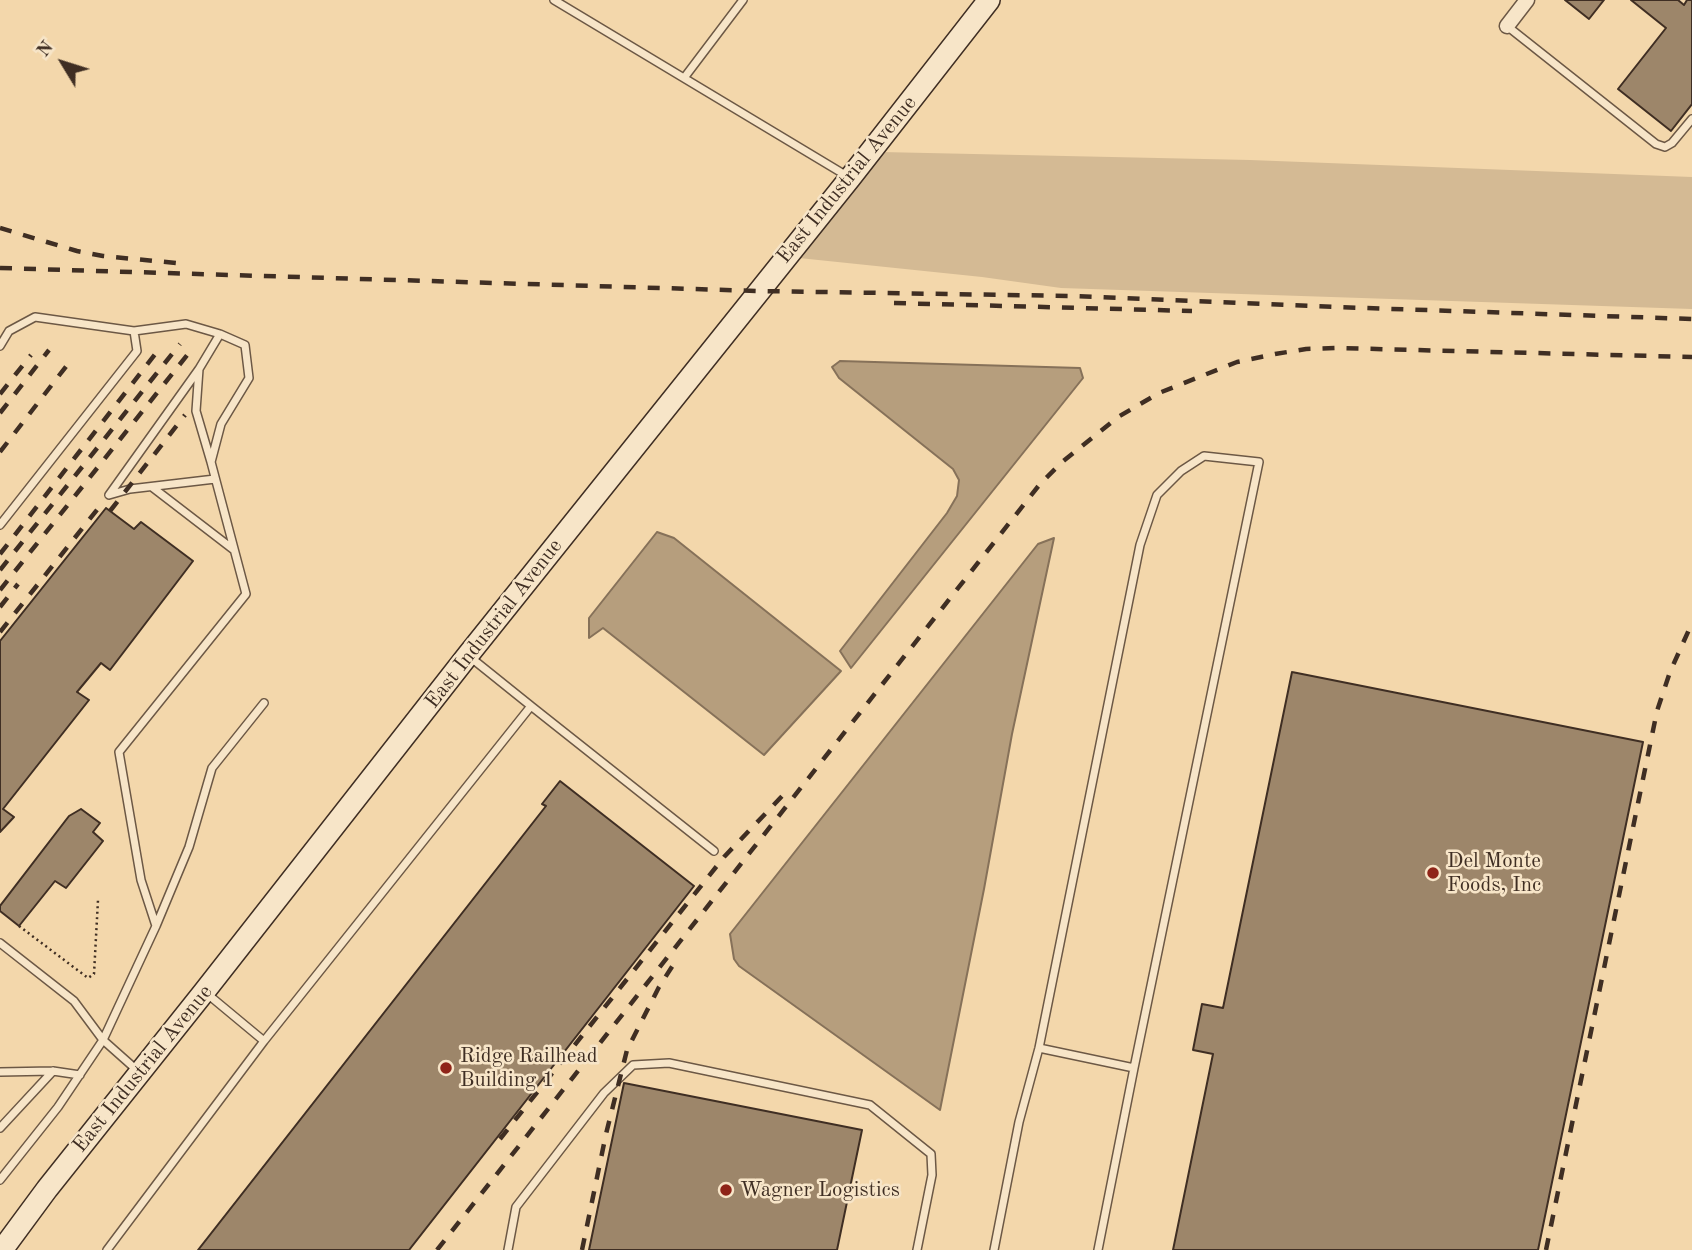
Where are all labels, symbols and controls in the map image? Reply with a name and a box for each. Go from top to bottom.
north arrow [28,28,98,98]
text: N [34,38,58,61]
street label: East Industrial Avenue [772,91,922,269]
street label: East Industrial Avenue [420,534,568,714]
place label: Del Monte Foods, Inc [1447,848,1541,898]
marker: Del Monte Foods, Inc [1425,865,1441,881]
street label: East Industrial Avenue [68,980,218,1158]
place label: Ridge Railhead Building 1 [460,1043,598,1093]
marker: Ridge Railhead Building 1 [438,1060,454,1076]
place label: Wagner Logistics [740,1177,900,1203]
marker: Wagner Logistics [718,1182,734,1198]

